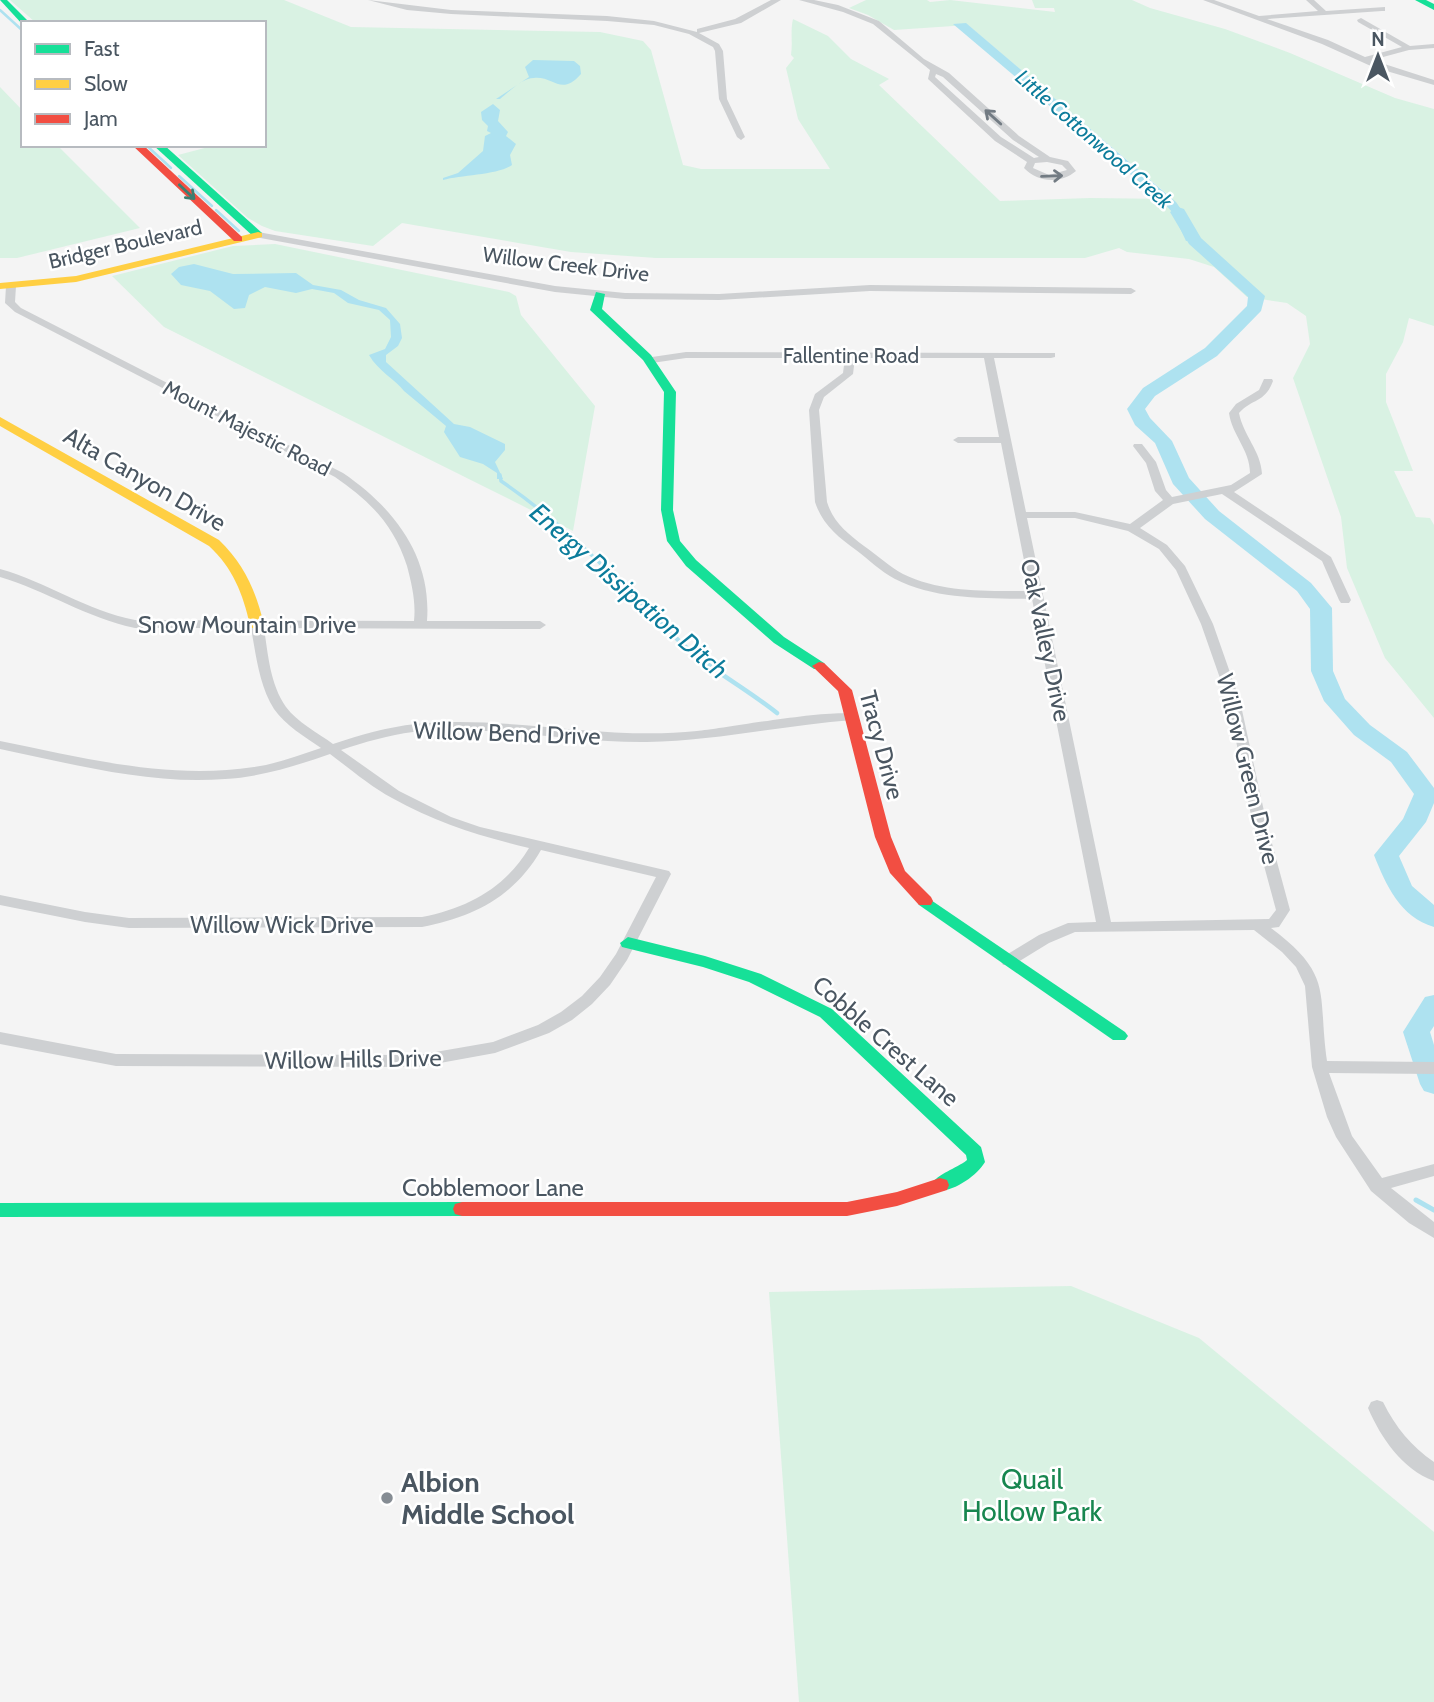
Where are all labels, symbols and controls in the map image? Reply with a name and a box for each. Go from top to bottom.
legend [21,21,266,147]
north arrow [1343,21,1413,91]
text: N [1371,28,1385,51]
text: Fast [84,36,120,61]
water label: Little Cottonwood Creek [1011,64,1178,214]
text: Slow [84,71,128,96]
text: Jam [83,106,118,131]
one-way arrow [985,109,1002,126]
one-way arrow [1040,170,1063,183]
one-way arrow [178,183,195,200]
street label: Bridger Boulevard [46,214,204,274]
street label: Willow Creek Drive [481,241,651,287]
street label: Fallentine Road [783,343,919,368]
street label: Mount Majestic Road [158,375,335,482]
street label: Alta Canyon Drive [59,421,231,537]
water label: Energy Dissipation Ditch [523,496,735,686]
street label: Oak Valley Drive [1015,556,1077,724]
street label: Snow Mountain Drive [138,610,356,639]
street label: Willow Green Drive [1210,671,1286,867]
street label: Tracy Drive [854,687,910,803]
street label: Willow Bend Drive [413,715,601,751]
street label: Willow Wick Drive [190,910,374,939]
street label: Cobble Crest Lane [807,970,965,1112]
street label: Willow Hills Drive [264,1043,442,1075]
street label: Cobblemoor Lane [402,1173,584,1202]
park label: Quail Hollow Park [962,1462,1103,1528]
place label: Albion Middle School [401,1465,574,1531]
marker: Albion Middle School [379,1490,395,1506]

